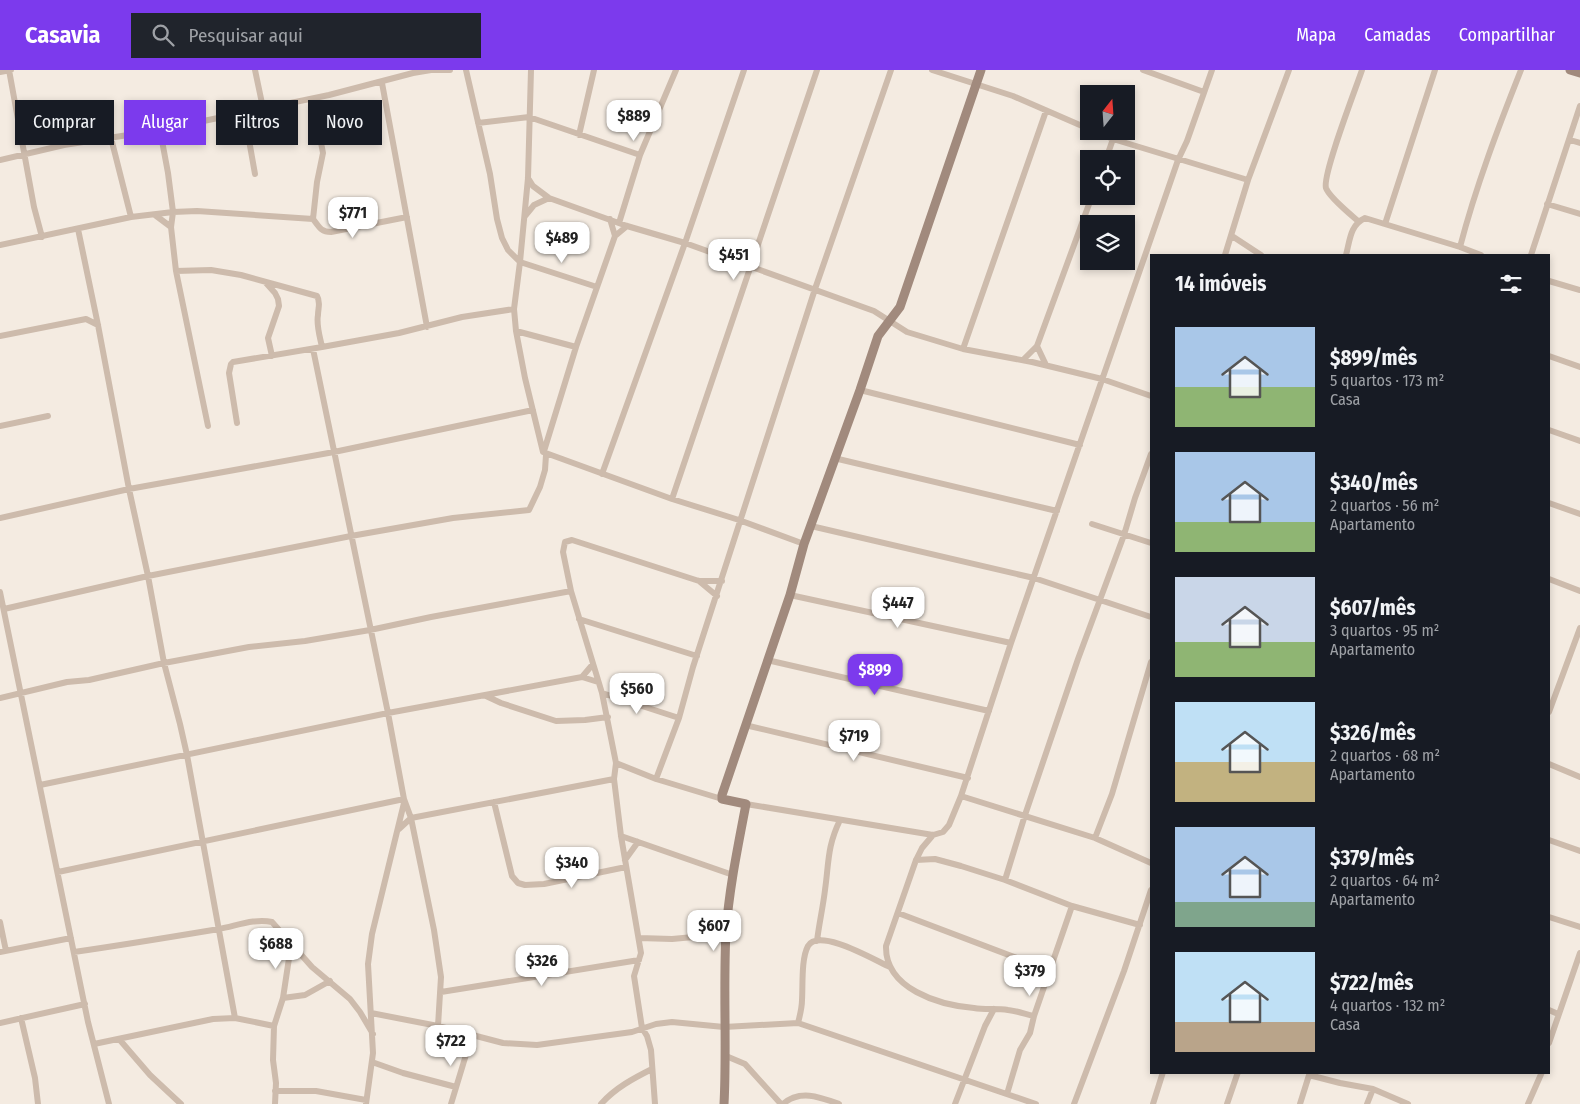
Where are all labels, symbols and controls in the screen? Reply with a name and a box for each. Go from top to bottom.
search box [131,13,481,58]
text: Casavia [25,21,101,49]
icon: search [149,21,177,49]
text: Pesquisar aqui [189,24,303,47]
text: Mapa [1296,24,1336,46]
text: Camadas [1364,24,1431,46]
text: Compartilhar [1459,24,1555,46]
north arrow [1080,85,1135,140]
map controls [1080,85,1135,270]
chip: Comprar [15,100,114,145]
chip: Alugar [124,100,206,145]
chip: Filtros [216,100,298,145]
chip: Novo [308,100,382,145]
pin: $889 [604,100,664,142]
text: $889 [618,106,650,125]
button: locate [1080,150,1135,205]
pin: $771 [323,196,383,239]
text: $771 [339,203,367,222]
button: layers [1080,215,1135,270]
pin: $489 [532,222,592,264]
text: $489 [546,228,578,247]
pin: $451 [704,238,764,281]
text: $451 [719,245,749,264]
icon: filters [1497,270,1525,298]
text: 14 imóveis [1175,271,1267,297]
text: $899/mês [1330,345,1417,371]
icon: home [1215,347,1275,407]
text: 5 quartos · 173 m² [1330,371,1444,390]
text: Casa [1330,390,1360,409]
text: $340/mês [1330,470,1418,496]
icon: home [1215,472,1275,532]
text: 2 quartos · 56 m² [1330,496,1439,515]
text: Apartamento [1330,515,1415,534]
pin: $447 [868,586,928,629]
text: $447 [883,593,913,612]
text: $607/mês [1330,595,1416,621]
icon: home [1215,597,1275,657]
text: 3 quartos · 95 m² [1330,621,1439,640]
text: Apartamento [1330,640,1415,659]
pin: $899 [845,654,905,696]
text: $899 [859,660,891,679]
pin: $560 [607,672,667,715]
text: $560 [621,679,653,698]
pin: $719 [824,720,884,762]
text: $326/mês [1330,720,1416,746]
icon: home [1215,722,1275,782]
text: $719 [839,726,869,745]
text: 2 quartos · 68 m² [1330,746,1440,765]
text: Apartamento [1330,765,1415,784]
text: $379/mês [1330,845,1414,871]
pin: $340 [542,846,602,889]
icon: home [1215,847,1275,907]
text: $340 [556,853,588,872]
text: 2 quartos · 64 m² [1330,871,1440,890]
text: Apartamento [1330,890,1415,909]
pin: $607 [684,910,744,952]
text: $607 [698,916,730,935]
pin: $688 [246,928,306,970]
text: $688 [259,934,293,953]
pin: $326 [512,944,572,987]
text: $326 [526,951,558,970]
pin: $379 [1000,954,1060,997]
text: $379 [1015,961,1045,980]
text: $722/mês [1330,970,1414,996]
icon: home [1215,972,1275,1032]
text: 4 quartos · 132 m² [1330,996,1445,1015]
text: Casa [1330,1015,1360,1034]
pin: $722 [421,1024,481,1067]
text: $722 [436,1031,466,1050]

